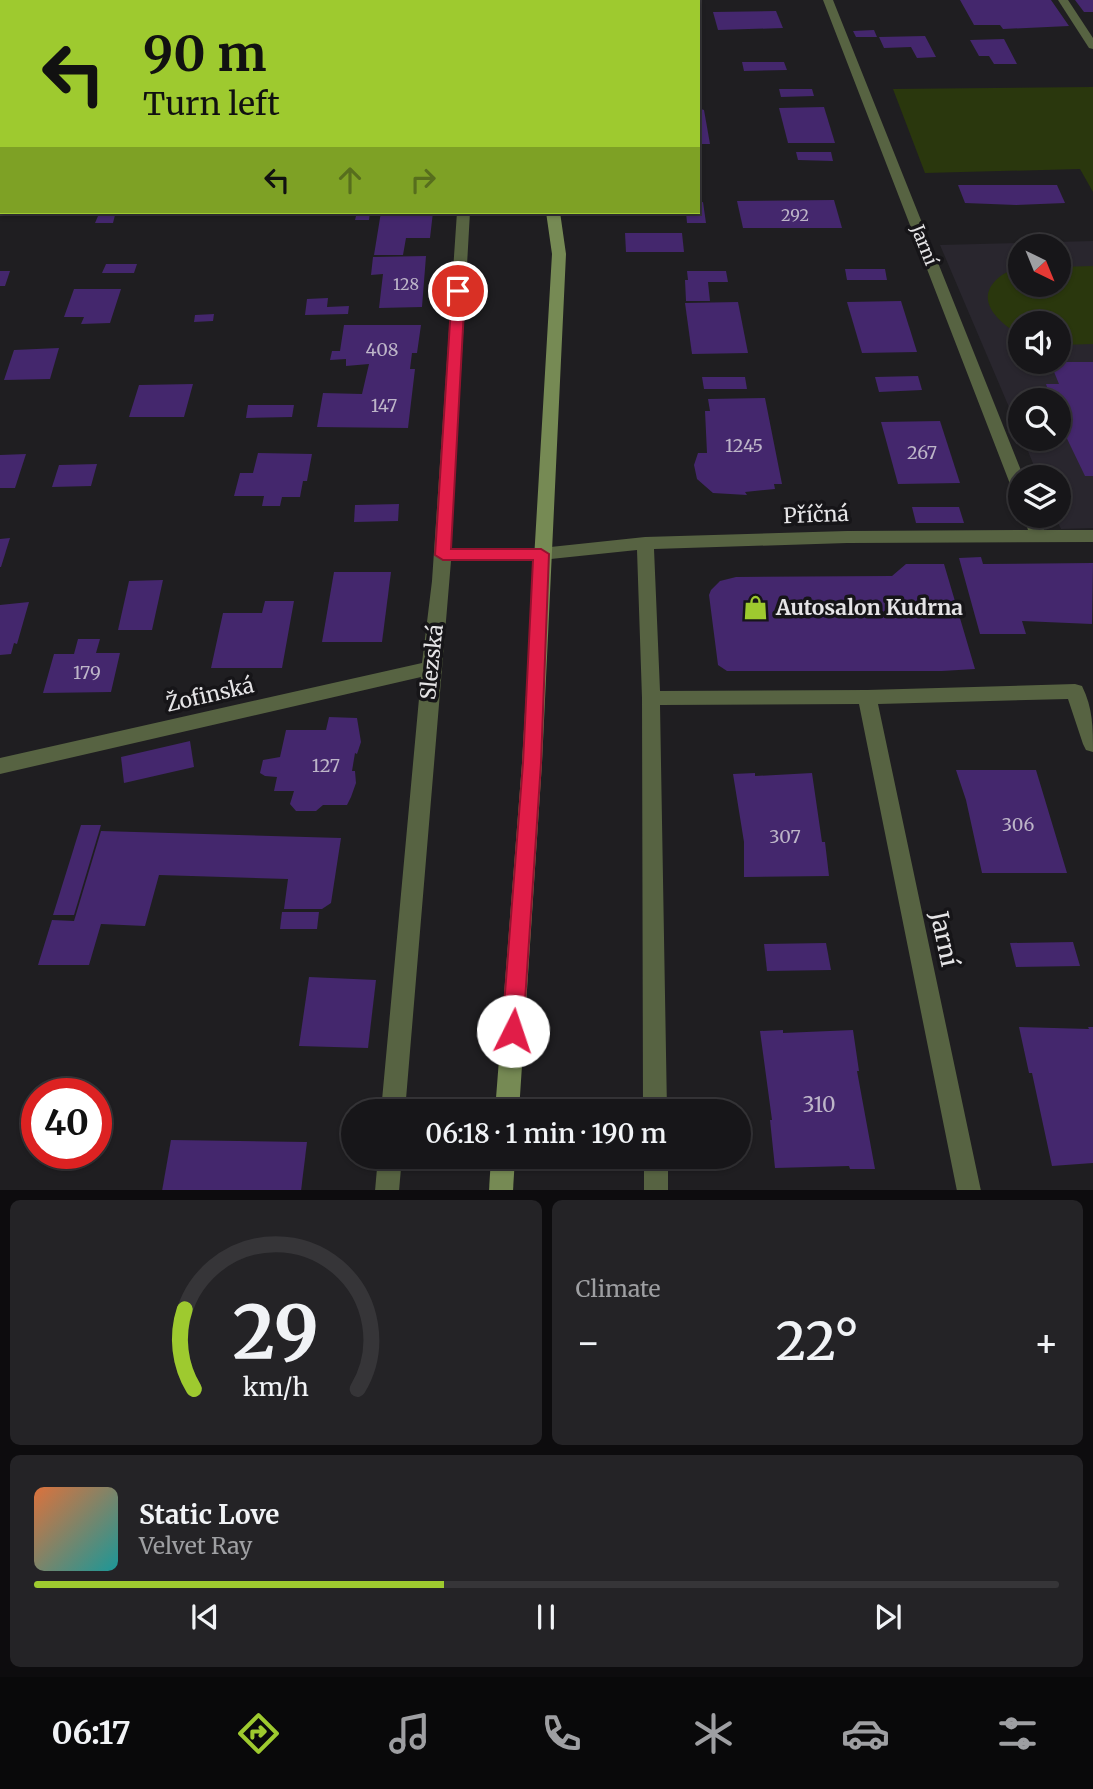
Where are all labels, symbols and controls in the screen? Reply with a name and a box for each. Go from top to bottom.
text: 90 m [143,23,267,84]
icon: left [28,28,119,119]
text: Turn left [143,84,280,124]
icon: left [258,161,296,199]
icon: ahead [331,161,369,199]
icon: right [404,161,442,199]
house number: 292 [781,205,809,225]
street label: Jarní [906,220,943,270]
north arrow [1008,234,1071,298]
map controls [1008,234,1071,528]
pin [428,261,488,321]
icon: arrive [439,272,477,310]
house number: 128 [393,274,419,294]
button: sound [1008,311,1071,374]
house number: 408 [365,338,399,361]
button: search [1008,388,1071,451]
house number: 147 [371,394,397,417]
house number: 1245 [725,434,763,457]
house number: 267 [907,441,937,464]
button: layers [1008,465,1071,528]
street label: Příčná [783,500,849,529]
shop icon: Autosalon Kudrna [742,594,770,622]
place label: Autosalon Kudrna [775,594,963,621]
street label: Slezská [414,623,449,701]
house number: 179 [73,661,101,684]
street label: Žofinská [163,671,256,718]
house number: 127 [312,754,340,777]
house number: 306 [1002,813,1034,836]
house number: 307 [769,825,801,848]
street label: Jarní [923,907,966,971]
position arrow [476,994,550,1068]
speed limit sign: 40 [21,1078,112,1169]
house number: 310 [802,1091,836,1118]
text: 06:18 · 1 min · 190 m [425,1117,667,1150]
text: Climate [576,1274,661,1303]
text: 29 [233,1287,319,1379]
text: 22° [775,1309,859,1374]
text: − [576,1319,601,1366]
text: + [1034,1319,1059,1366]
text: km/h [243,1370,309,1402]
text: Static Love [139,1498,279,1531]
text: Velvet Ray [139,1531,252,1560]
icon: previous [186,1598,224,1636]
icon: pause [527,1598,565,1636]
icon: next [869,1598,907,1636]
icon: directions [234,1709,283,1758]
icon: music [385,1709,434,1758]
icon: phone [537,1709,586,1758]
icon: climate [689,1709,738,1758]
icon: car [841,1709,890,1758]
icon: filters [993,1709,1042,1758]
text: 06:17 [51,1713,131,1753]

